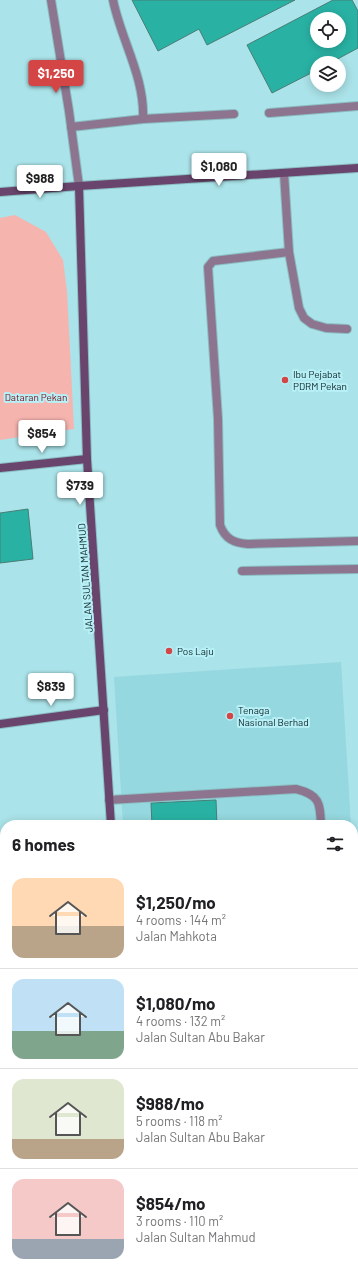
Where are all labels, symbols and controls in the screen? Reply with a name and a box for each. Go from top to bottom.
map controls [310,12,346,92]
button: locate [310,12,346,48]
button: layers [310,56,346,92]
pin: $1,250 [23,60,89,94]
text: $1,250 [37,65,75,81]
pin: $1,080 [186,153,252,187]
text: $1,080 [201,158,238,174]
pin: $988 [16,165,64,199]
text: $988 [26,170,54,186]
place label: Ibu Pejabat PDRM Pekan [293,368,347,392]
marker: Ibu Pejabat PDRM Pekan [280,375,290,385]
park label: Dataran Pekan [5,391,67,403]
pin: $854 [18,420,66,454]
text: $854 [27,425,57,441]
pin: $739 [56,472,104,506]
text: $739 [66,477,94,493]
street label: JALAN SULTAN MAHMUD [75,523,95,633]
place label: Pos Laju [177,645,214,657]
marker: Pos Laju [164,646,174,656]
pin: $839 [27,673,75,707]
text: $839 [37,678,65,694]
place label: Tenaga Nasional Berhad [238,704,309,728]
marker: Tenaga Nasional Berhad [225,711,235,721]
icon: filters [324,833,346,855]
text: 6 homes [12,834,75,854]
text: $1,250/mo [136,892,216,912]
icon: home [44,894,92,942]
text: 4 rooms · 144 m² [136,912,226,928]
text: Jalan Mahkota [136,928,217,944]
text: $1,080/mo [136,993,216,1013]
icon: home [44,995,92,1043]
text: 4 rooms · 132 m² [136,1013,225,1029]
text: Jalan Sultan Abu Bakar [136,1029,265,1045]
text: $988/mo [136,1093,204,1113]
icon: home [44,1095,92,1143]
text: 5 rooms · 118 m² [136,1113,223,1129]
text: Jalan Sultan Abu Bakar [136,1129,265,1145]
text: $854/mo [136,1193,206,1213]
icon: home [44,1195,92,1243]
text: 3 rooms · 110 m² [136,1213,223,1229]
text: Jalan Sultan Mahmud [136,1229,256,1245]

